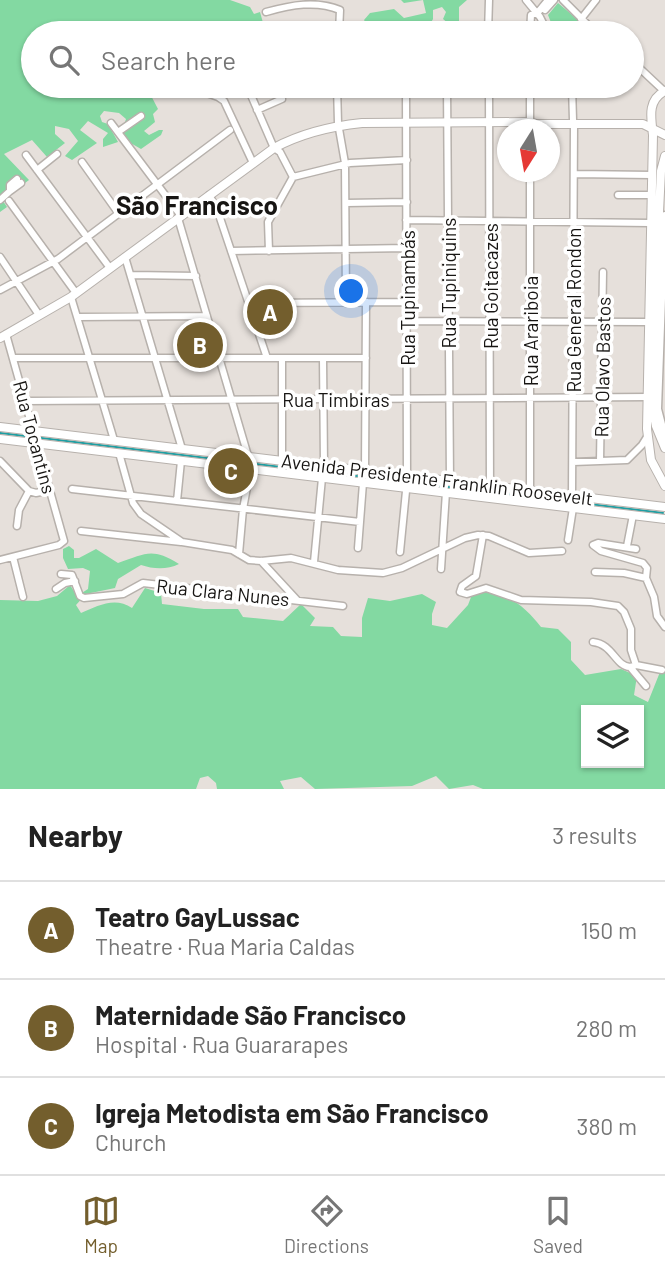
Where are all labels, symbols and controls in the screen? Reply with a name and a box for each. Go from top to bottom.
search box [21,21,644,98]
icon: search [45,41,83,79]
text: Search here [101,44,236,75]
north arrow [497,119,560,182]
district label: São Francisco [116,189,278,220]
street label: Rua Tupiniquins [437,218,460,348]
street label: Rua Goitacazes [479,223,502,349]
street label: Rua General Rondon [562,227,585,393]
street label: Rua Tupinambás [396,230,419,366]
your location [334,274,368,308]
street label: Rua Arariboia [519,276,542,386]
pin: A [247,286,293,338]
street label: Rua Olavo Bastos [589,296,615,438]
pin: B [177,319,223,371]
street label: Rua Tocantins [9,378,61,496]
street label: Rua Timbiras [282,388,390,411]
pin: C [208,445,254,497]
street label: Avenida Presidente Franklin Roosevelt [280,448,594,510]
street label: Rua Clara Nunes [155,574,291,610]
map controls [581,705,644,768]
button: layers [581,705,644,768]
text: Nearby [28,817,123,853]
text: 3 results [552,821,637,849]
text: Teatro GayLussac [95,901,300,932]
text: A [43,916,59,944]
text: 150 m [581,916,637,944]
text: Theatre · Rua Maria Caldas [95,932,355,960]
text: Maternidade São Francisco [95,999,406,1030]
text: B [44,1014,58,1042]
text: 280 m [576,1014,637,1042]
text: Hospital · Rua Guararapes [95,1030,348,1058]
text: Igreja Metodista em São Francisco [95,1097,489,1128]
text: C [44,1112,58,1140]
text: 380 m [577,1112,637,1140]
text: Church [95,1128,166,1156]
tab: Map [82,1192,120,1257]
tab: Directions [284,1192,369,1257]
tab: Saved [533,1192,583,1257]

